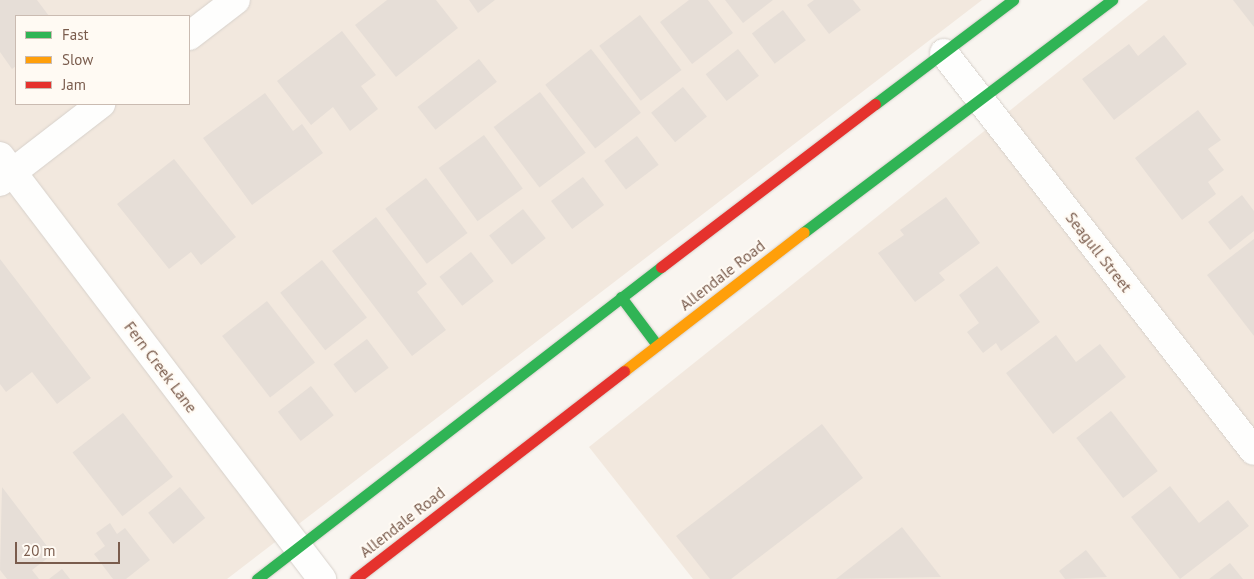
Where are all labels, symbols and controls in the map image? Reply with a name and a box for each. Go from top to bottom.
legend [15,15,190,105]
text: Fast [62,25,89,44]
text: Slow [62,50,93,69]
text: Jam [62,75,86,94]
street label: Seagull Street [1062,208,1136,296]
street label: Allendale Road [675,236,769,314]
street label: Fern Creek Lane [120,317,202,417]
street label: Allendale Road [355,483,449,561]
scale bar [18,532,122,564]
text: 20 m [23,541,56,560]

